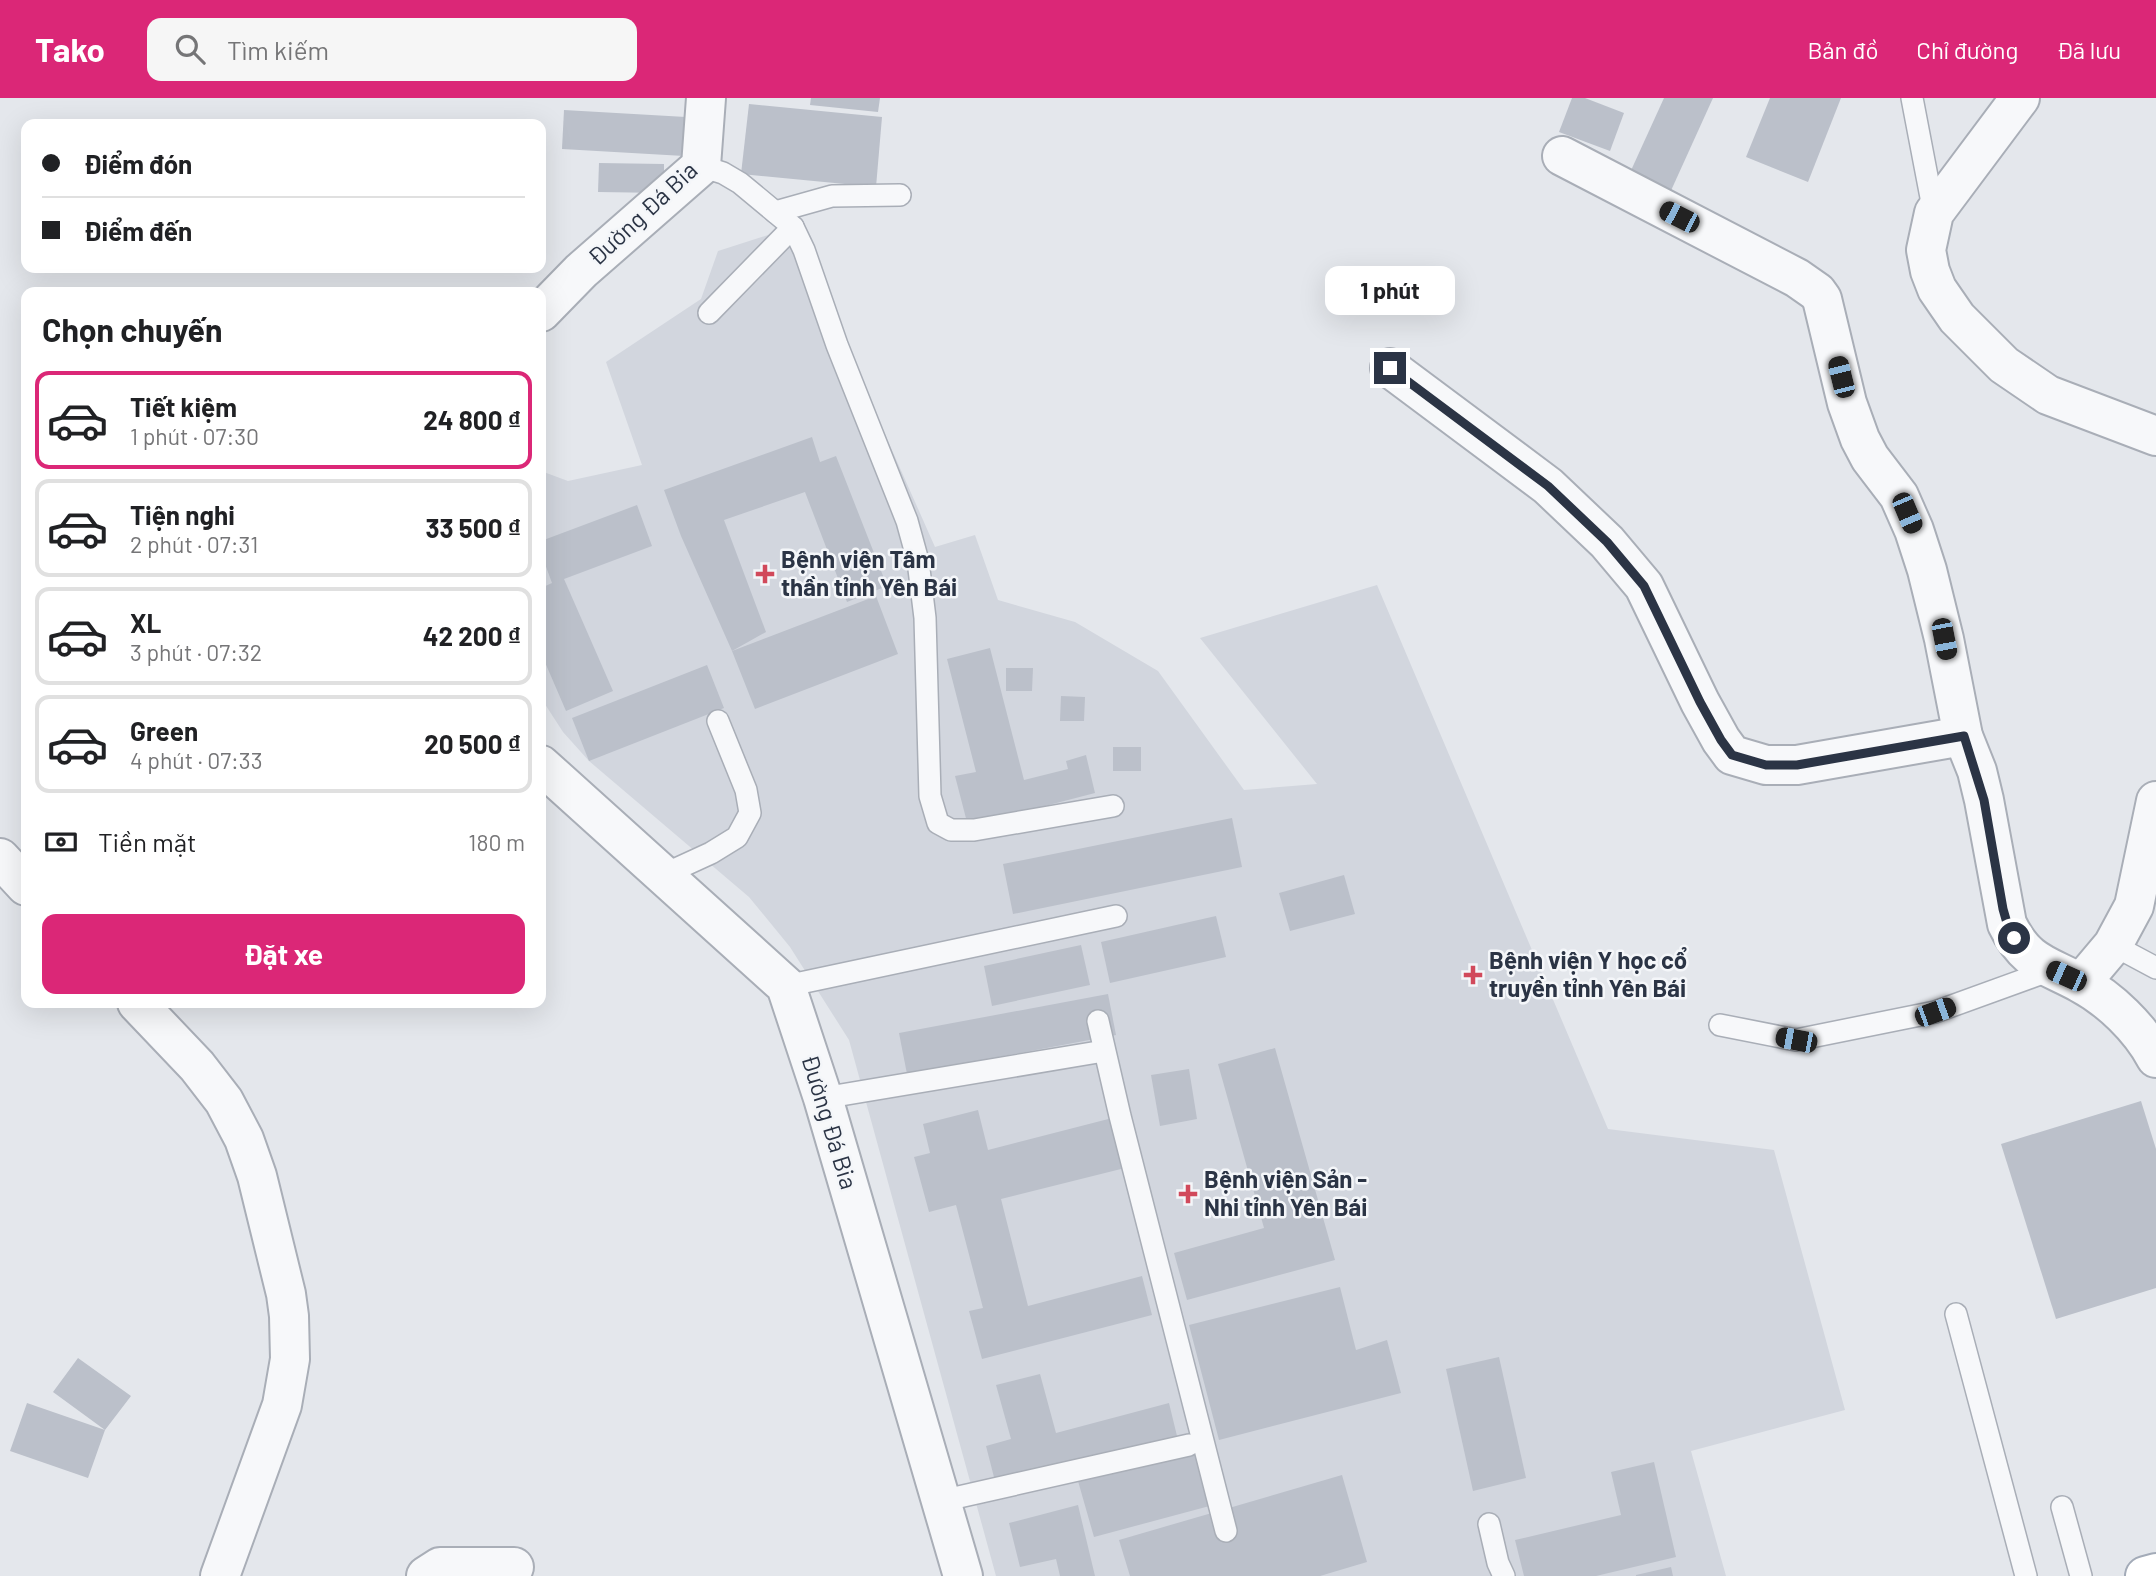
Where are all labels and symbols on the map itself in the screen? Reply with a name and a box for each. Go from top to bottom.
street label: Đường Đá Bia [581,155,703,271]
car [1656,198,1703,236]
callout: 1 phút [1325,266,1455,316]
route end [1374,352,1406,384]
car [1826,354,1857,400]
car [1890,490,1925,536]
place label: Bệnh viện Tâm thần tỉnh Yên Bái [781,544,957,601]
marker: Bệnh viện Tâm thần tỉnh Yên Bái [755,564,775,584]
car [1930,616,1959,662]
route start [1998,922,2030,954]
place label: Bệnh viện Y học cổ truyền tỉnh Yên Bái [1489,945,1687,1002]
car [2043,958,2090,994]
marker: Bệnh viện Y học cổ truyền tỉnh Yên Bái [1463,965,1483,985]
car [1912,995,1959,1029]
car [1774,1026,1819,1054]
street label: Đường Đá Bia [796,1051,865,1192]
place label: Bệnh viện Sản - Nhi tỉnh Yên Bái [1204,1164,1367,1221]
marker: Bệnh viện Sản - Nhi tỉnh Yên Bái [1178,1184,1198,1204]

